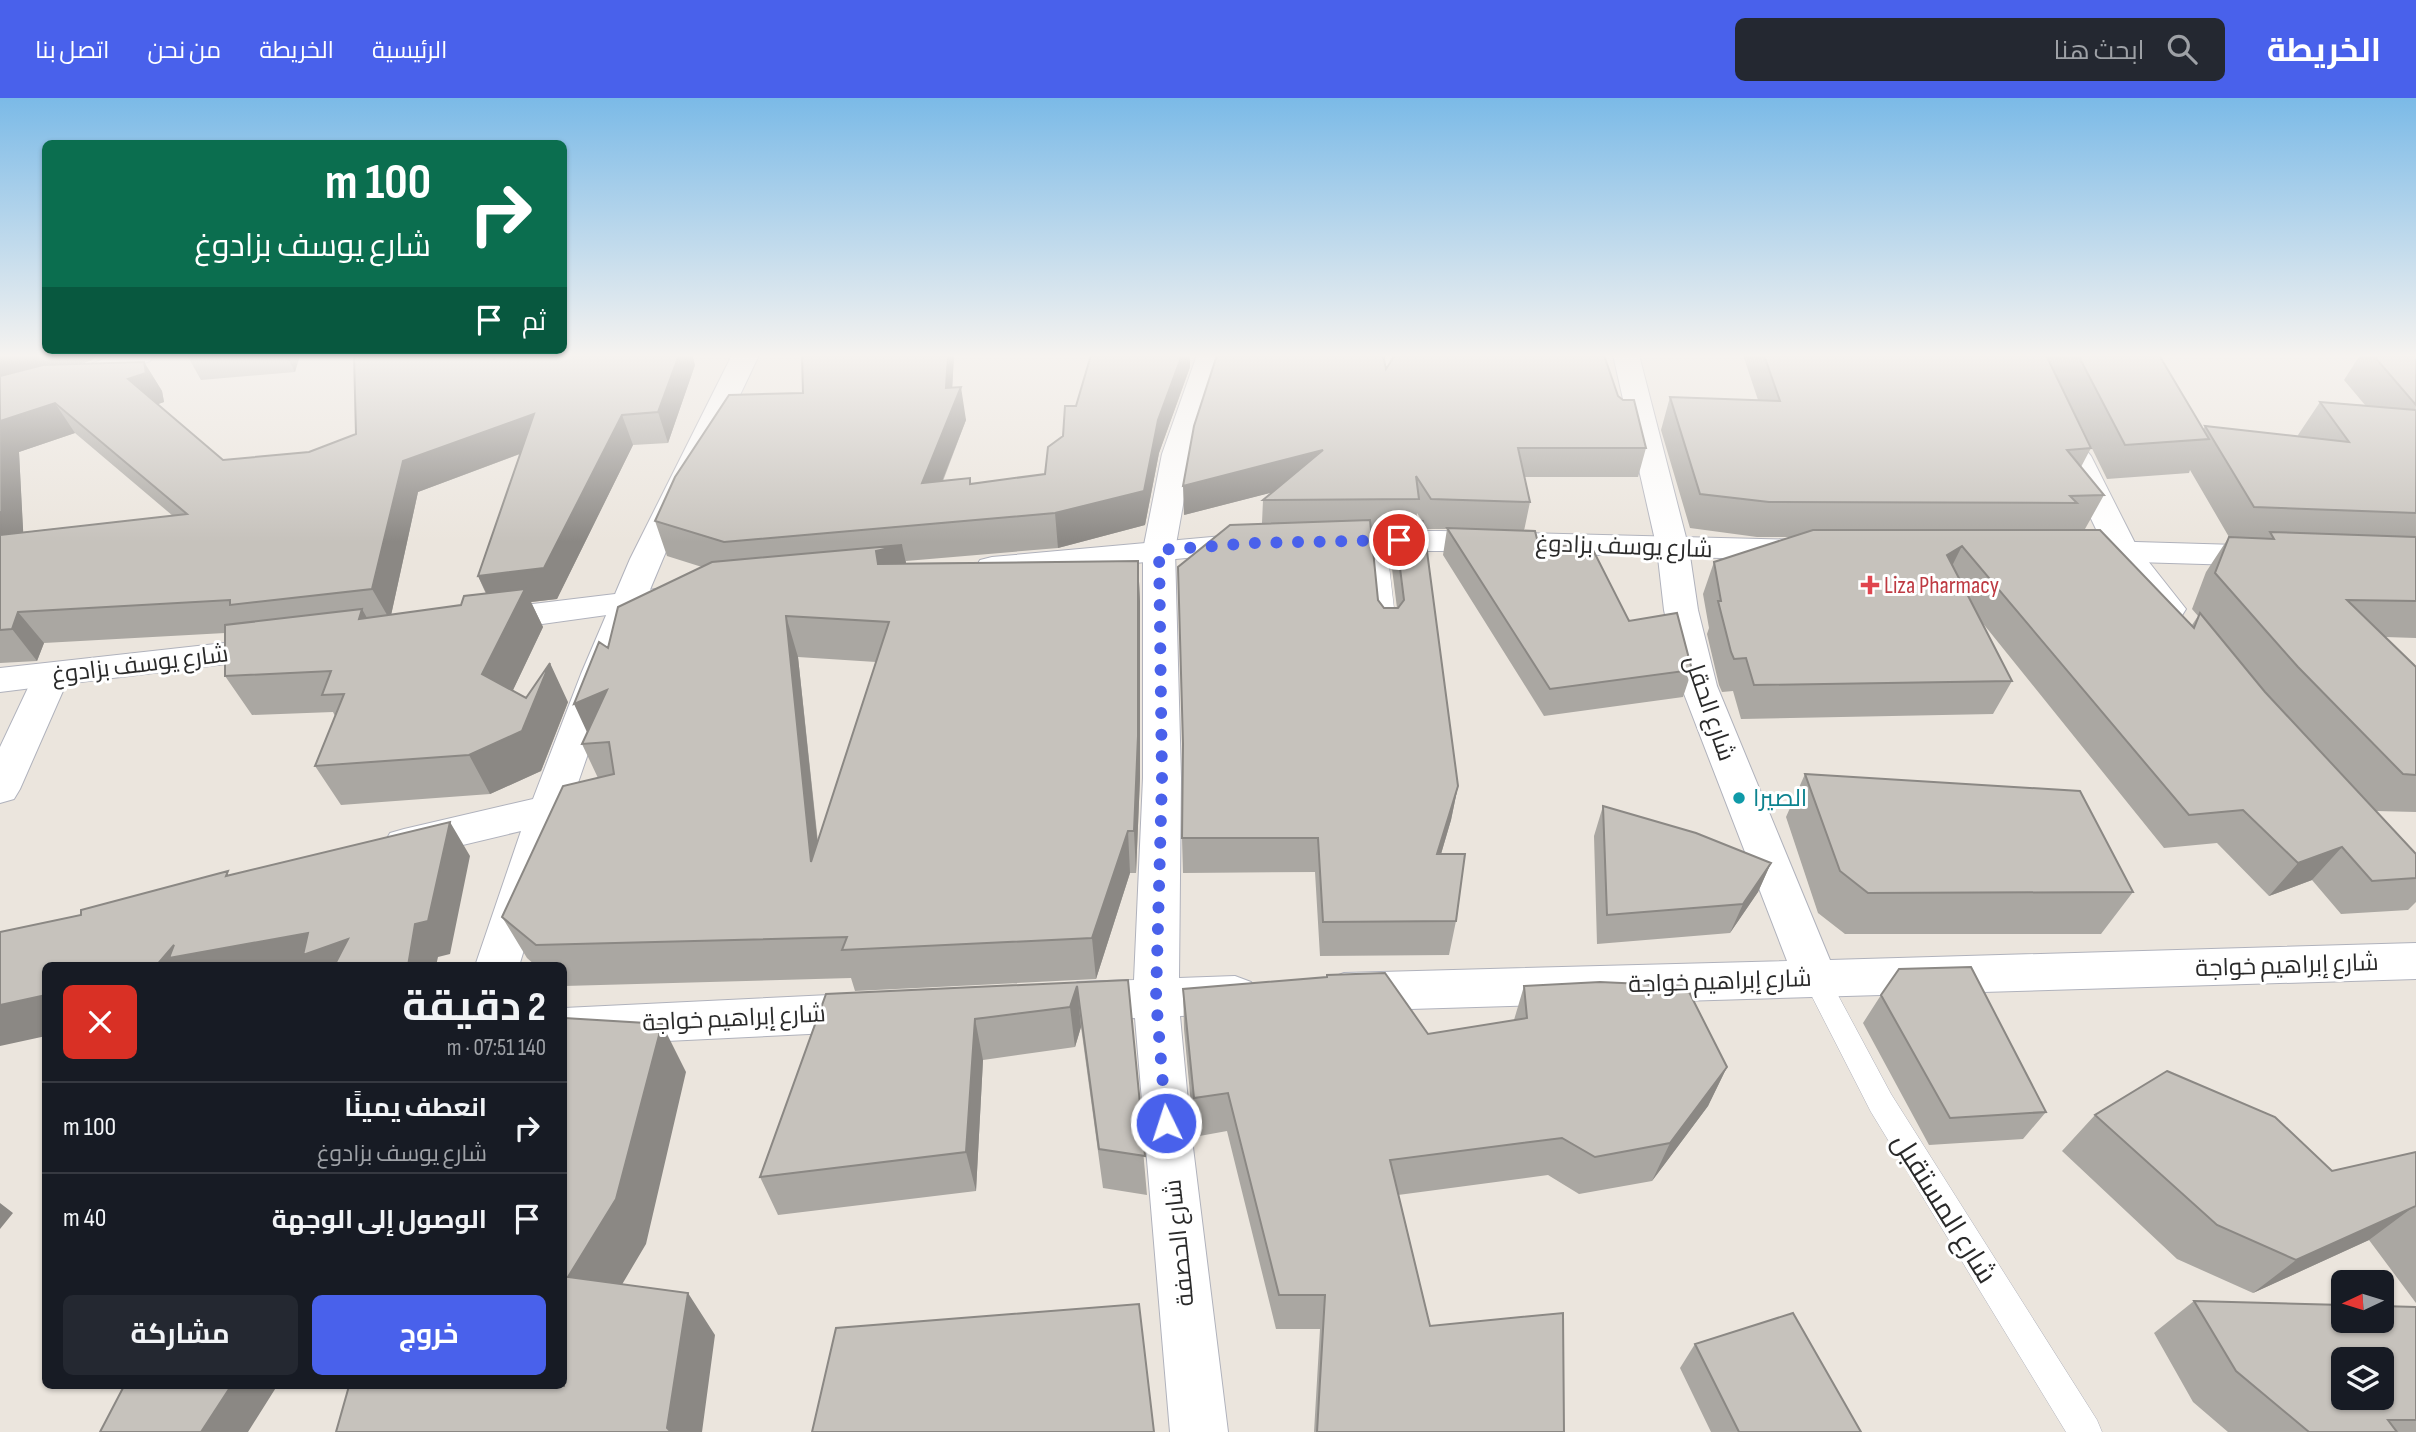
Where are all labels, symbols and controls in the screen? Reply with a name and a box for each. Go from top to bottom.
search box [1735,18,2225,81]
icon: search [2163,30,2201,68]
text: الخريطة [2267,31,2381,71]
text: اتصل بنا [35,36,109,65]
text: من نحن [147,36,221,65]
text: الخريطة [259,36,334,65]
text: الرئيسية [372,36,447,65]
text: ابحث هنا [2054,36,2145,67]
text: 100 m [325,154,431,213]
icon: right [455,168,546,259]
text: شارع يوسف بزادوغ [194,227,431,266]
icon: arrive [470,301,508,339]
text: ثم [522,307,546,338]
pin [1369,510,1429,570]
icon: arrive [1380,521,1418,559]
street label: شارع يوسف بزادوغ [1535,529,1713,565]
place label: Liza Pharmacy [1884,571,1999,600]
marker: Liza Pharmacy [1862,577,1878,593]
street label: شارع يوسف بزادوغ [50,639,230,691]
street label: شارع الحقل [1677,651,1741,765]
place label: الصيرا [1753,784,1807,813]
marker: الصيرا [1731,790,1747,806]
street label: شارع إبراهيم خواجة [2195,948,2379,984]
street label: شارع إبراهيم خواجة [1628,964,1812,1000]
text: 2 دقيقة [402,982,546,1033]
button: close [63,985,137,1059]
street label: شارع إبراهيم خواجة [642,999,826,1039]
text: 140 m · 07:51 [447,1034,546,1062]
position arrow [1129,1086,1203,1160]
text: انعطف يمينًا [344,1093,487,1124]
icon: right [508,1109,546,1147]
text: 100 m [63,1112,116,1143]
street label: شارع المستقبل [1884,1128,2003,1291]
text: شارع يوسف بزادوغ [317,1140,487,1168]
street label: شارع الحصفة [1158,1178,1202,1308]
icon: arrive [508,1200,546,1238]
text: 40 m [63,1203,106,1234]
text: الوصول إلى الوجهة [272,1205,487,1236]
north arrow [2331,1270,2394,1334]
map controls [2331,1270,2394,1410]
button: مشاركة [63,1295,298,1375]
button: خروج [312,1295,546,1375]
button: layers [2331,1347,2394,1410]

